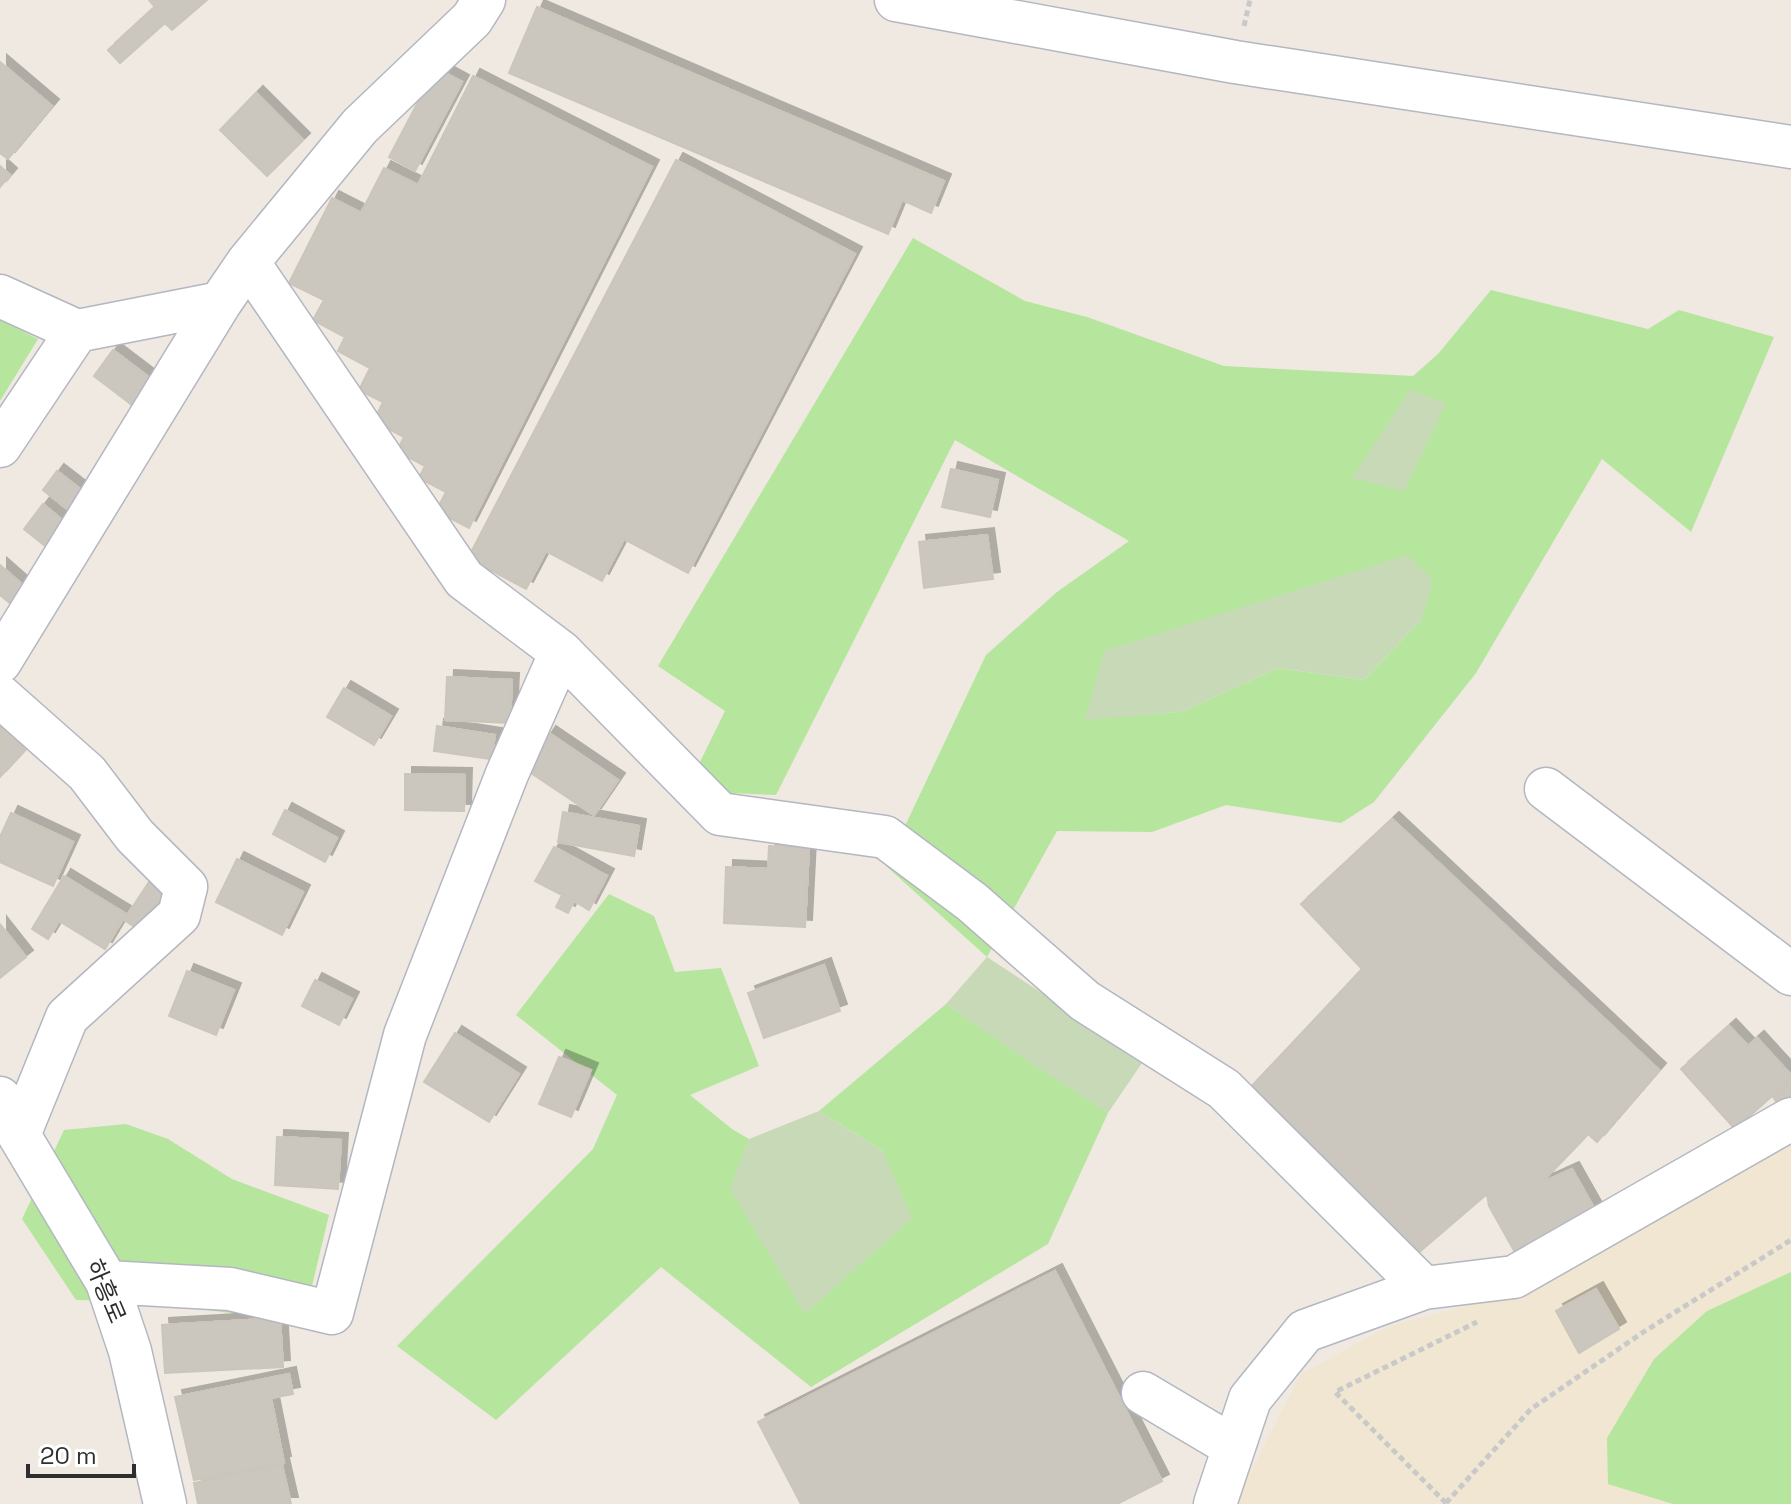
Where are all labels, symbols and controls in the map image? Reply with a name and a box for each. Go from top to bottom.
street label: 하흥로 [79,1254,133,1328]
scale bar [28,1428,134,1478]
text: 20 m [40,1440,97,1471]

